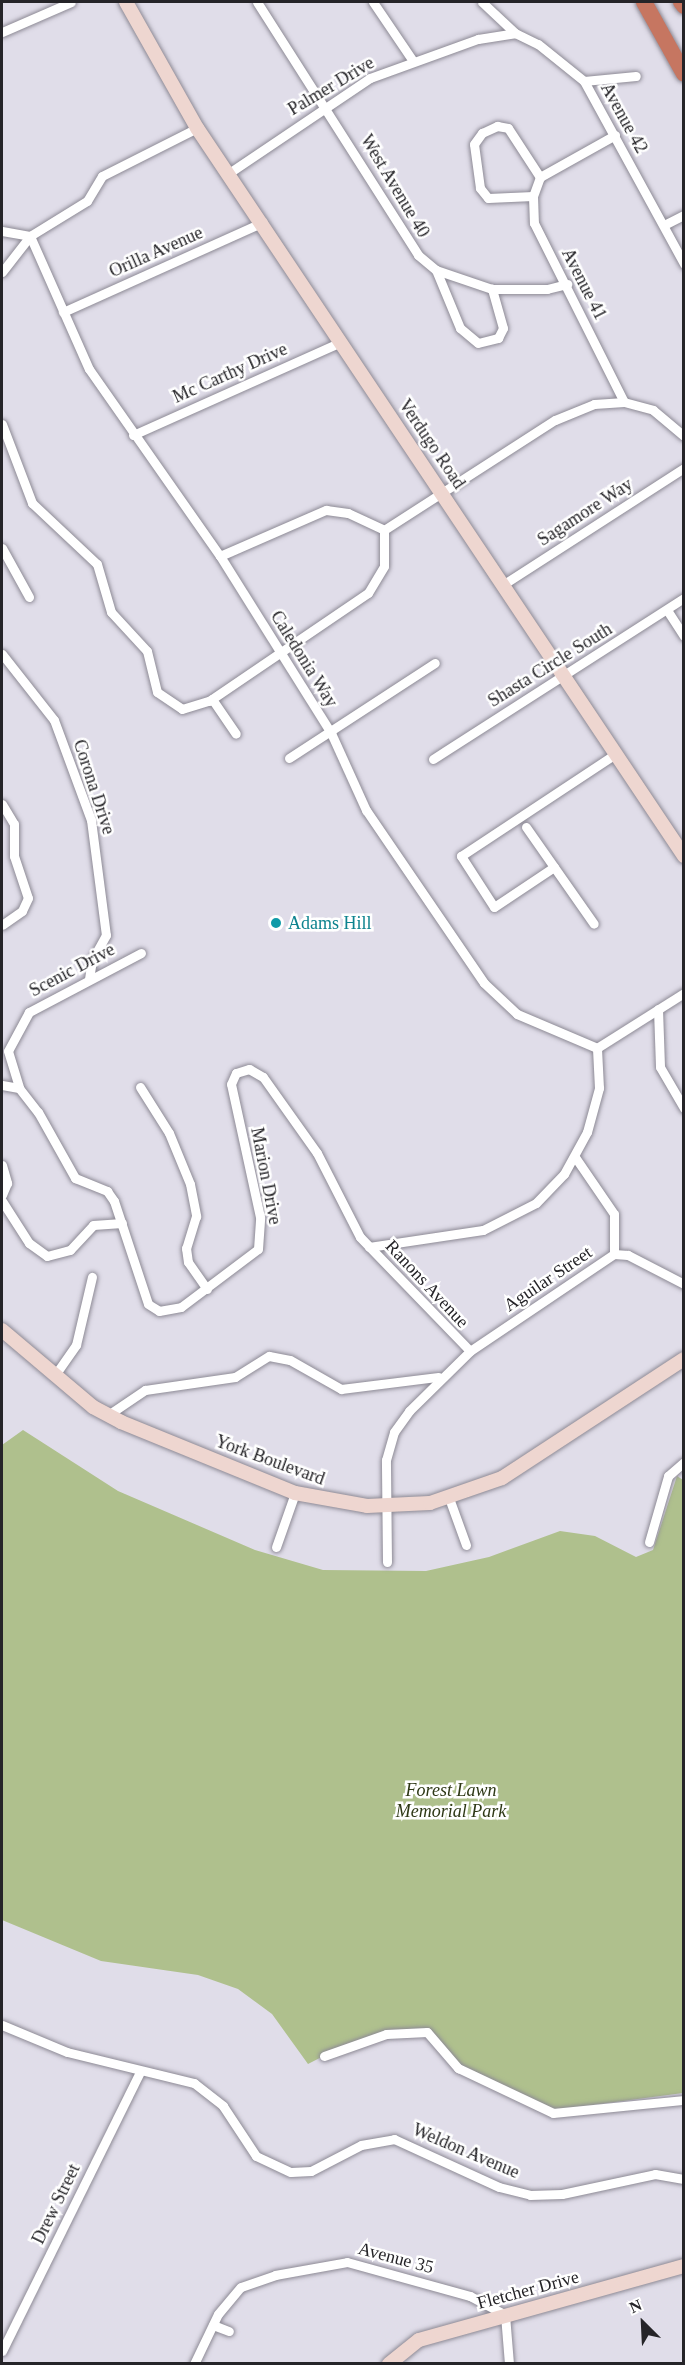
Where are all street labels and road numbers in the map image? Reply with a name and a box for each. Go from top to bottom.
street label: Palmer Drive [284,52,378,120]
street label: Avenue 42 [596,79,652,157]
street label: West Avenue 40 [356,130,434,242]
street label: Orilla Avenue [105,222,207,282]
street label: Avenue 41 [557,245,611,323]
street label: Mc Carthy Drive [169,338,291,408]
street label: Verdugo Road [394,395,470,493]
street label: Sagamore Way [533,473,637,551]
street label: Caledonia Way [266,607,342,711]
street label: Shasta Circle South [484,618,616,712]
street label: Corona Drive [69,737,119,837]
street label: Scenic Drive [26,939,118,1001]
street label: Marion Drive [246,1126,286,1226]
street label: Ranons Avenue [381,1235,473,1333]
street label: Aguilar Street [500,1242,596,1316]
street label: York Boulevard [212,1430,328,1490]
street label: Weldon Avenue [409,2119,523,2183]
street label: Drew Street [27,2160,85,2248]
street label: Avenue 35 [356,2238,436,2278]
street label: Fletcher Drive [475,2266,581,2314]

